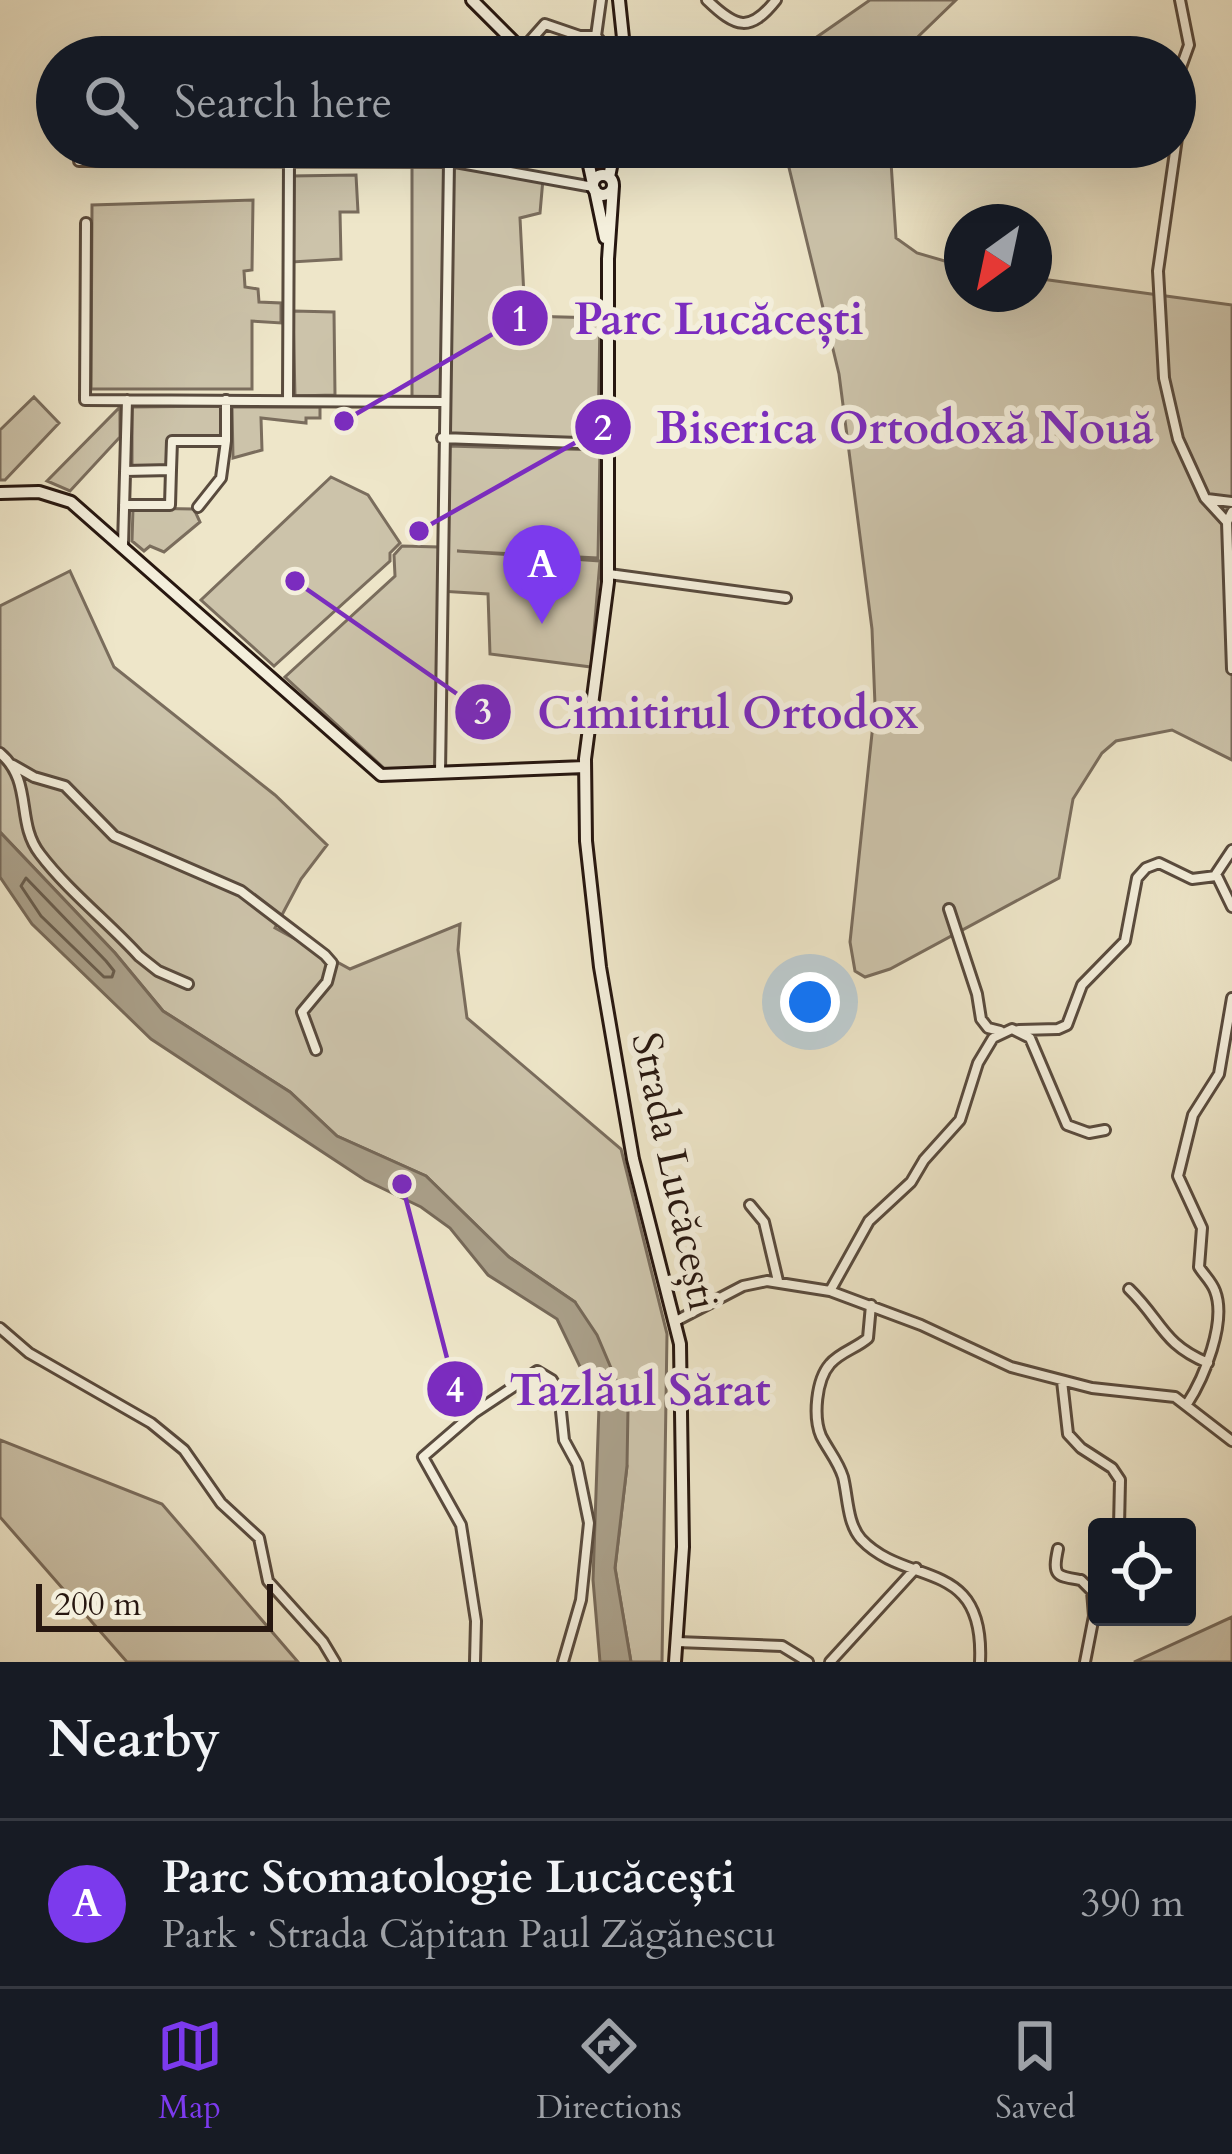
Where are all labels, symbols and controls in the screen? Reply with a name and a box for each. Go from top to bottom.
search box [36,36,1196,168]
icon: search [78,69,144,135]
text: Search here [174,72,392,133]
north arrow [944,204,1052,312]
callout: Parc Lucăcești [490,278,888,359]
text: Parc Lucăcești [574,289,864,350]
text: 1 [511,295,529,344]
callout: Biserica Ortodoxă Nouă [573,387,1178,468]
text: Biserica Ortodoxă Nouă [656,398,1154,459]
text: 2 [594,404,612,453]
pin: A [503,525,581,624]
callout: Cimitirul Ortodox [453,671,942,752]
text: Cimitirul Ortodox [537,683,919,744]
text: 3 [474,688,492,737]
your location [780,972,840,1032]
street label: Strada Lucăcești [617,1027,732,1315]
callout: Tazlăul Sărat [425,1348,795,1429]
text: Tazlăul Sărat [509,1360,771,1421]
text: 4 [446,1366,464,1415]
map controls [1088,1518,1196,1626]
button: locate [1088,1518,1196,1626]
scale bar [36,1578,273,1631]
text: 200 m [54,1582,141,1627]
text: Nearby [48,1705,220,1775]
text: Parc Stomatologie Lucăcești [162,1847,736,1908]
text: A [72,1877,102,1930]
text: 390 m [1081,1877,1184,1930]
text: Park · Strada Căpitan Paul Zăgănescu [162,1908,776,1961]
tab: Map [157,2013,223,2130]
tab: Directions [536,2013,682,2130]
tab: Saved [995,2013,1075,2130]

